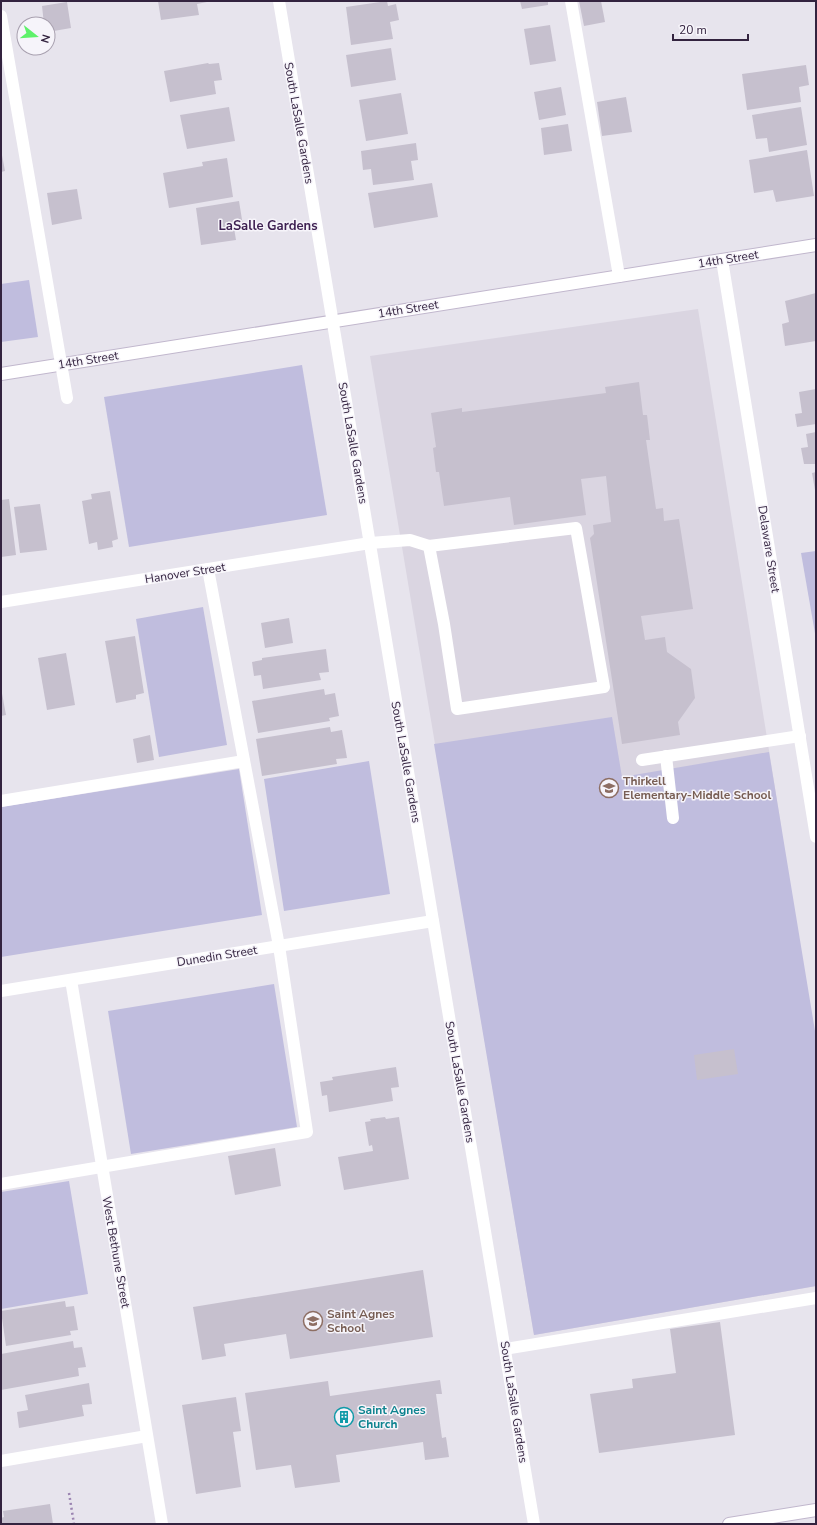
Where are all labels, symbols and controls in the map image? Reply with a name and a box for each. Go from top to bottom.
north arrow [16,16,56,56]
scale bar [673,16,748,42]
text: 20 m [679,22,707,38]
text: N [37,33,53,45]
street label: South LaSalle Gardens [280,61,318,185]
district label: LaSalle Gardens [219,217,317,235]
street label: 14th Street [697,246,760,272]
street label: 14th Street [377,296,440,322]
street label: 14th Street [57,347,120,373]
street label: South LaSalle Gardens [334,381,372,505]
street label: Delaware Street [754,504,784,594]
street label: Hanover Street [144,559,227,587]
street label: South LaSalle Gardens [387,700,425,824]
place label: Thirkell Elementary-Middle School [623,773,771,803]
school or university icon: Thirkell Elementary-Middle School [598,777,620,799]
street label: Dunedin Street [176,942,259,970]
street label: South LaSalle Gardens [441,1020,479,1144]
street label: West Bethune Street [98,1195,134,1310]
place label: Saint Agnes School [327,1306,395,1336]
school or university icon: Saint Agnes School [302,1310,324,1332]
street label: South LaSalle Gardens [496,1340,532,1464]
place label: Saint Agnes Church [358,1402,426,1432]
building icon: Saint Agnes Church [333,1406,355,1428]

